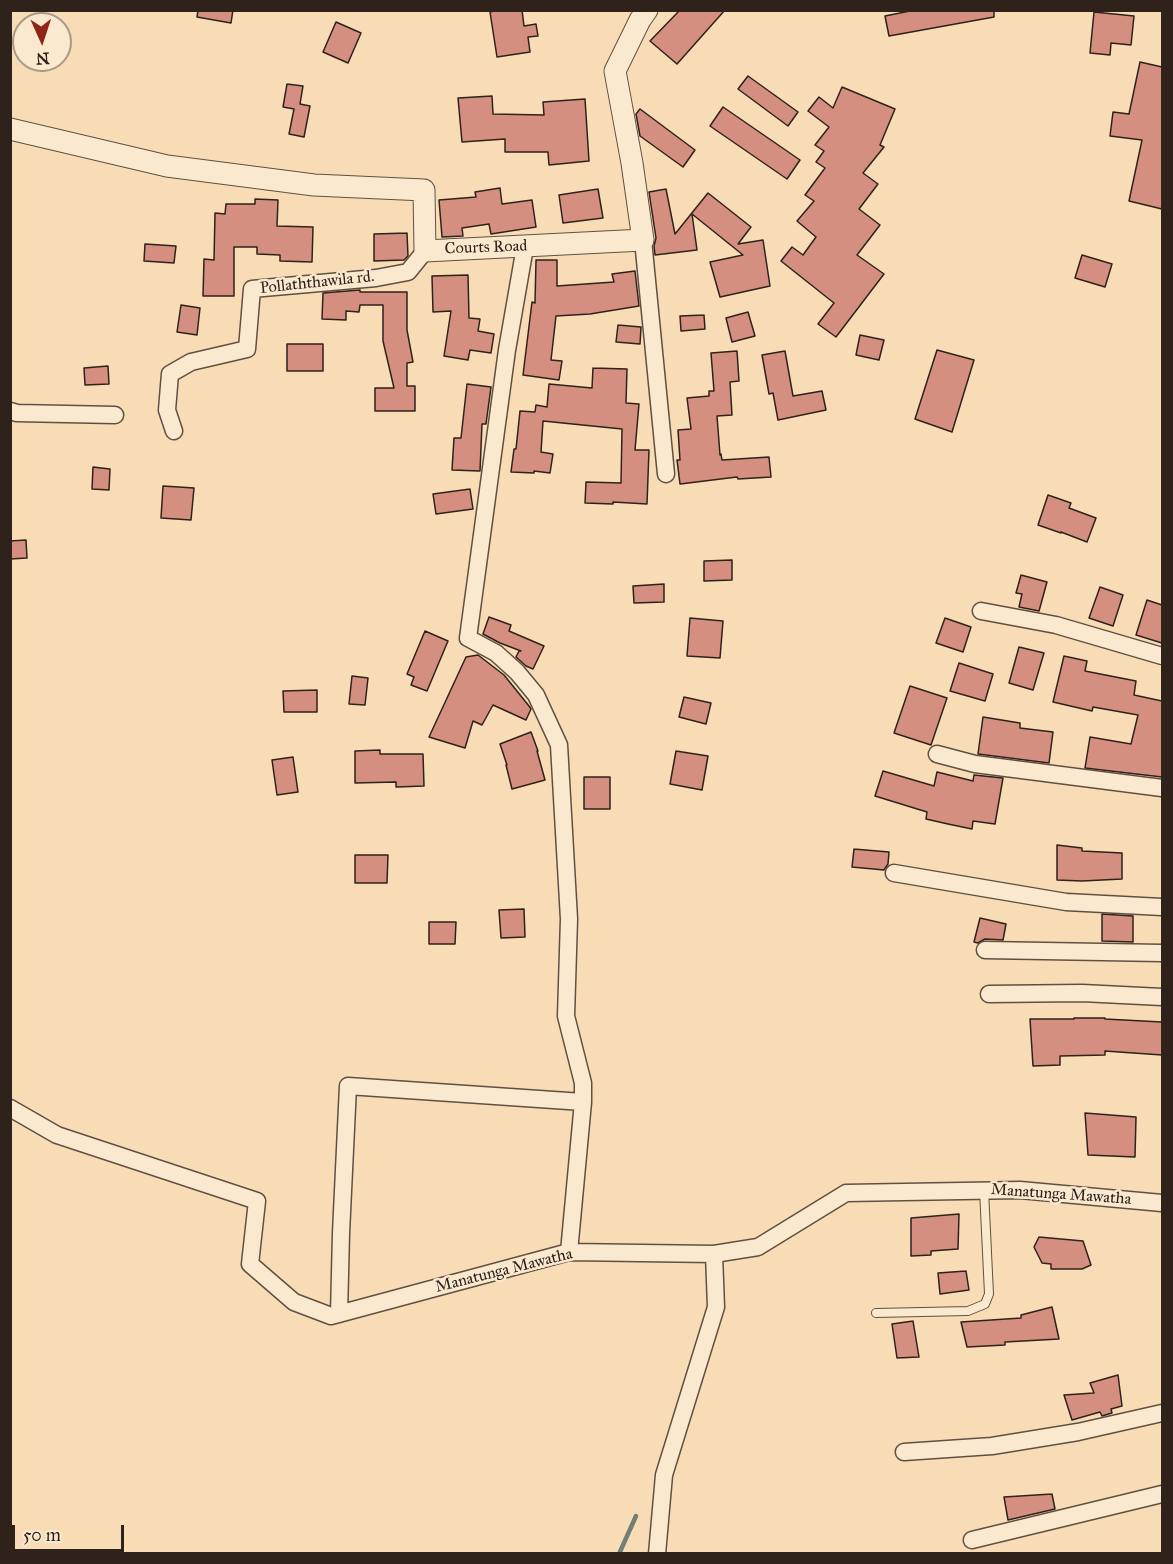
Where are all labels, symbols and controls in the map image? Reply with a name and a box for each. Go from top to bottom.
north arrow [12,12,72,72]
text: N [36,49,50,68]
street label: Courts Road [444,237,528,259]
street label: Pollaththawila rd. [259,267,375,299]
street label: Manatunga Mawatha [990,1181,1132,1209]
street label: Manatunga Mawatha [433,1245,575,1297]
scale bar [15,1513,128,1551]
text: 50 m [23,1524,61,1546]

